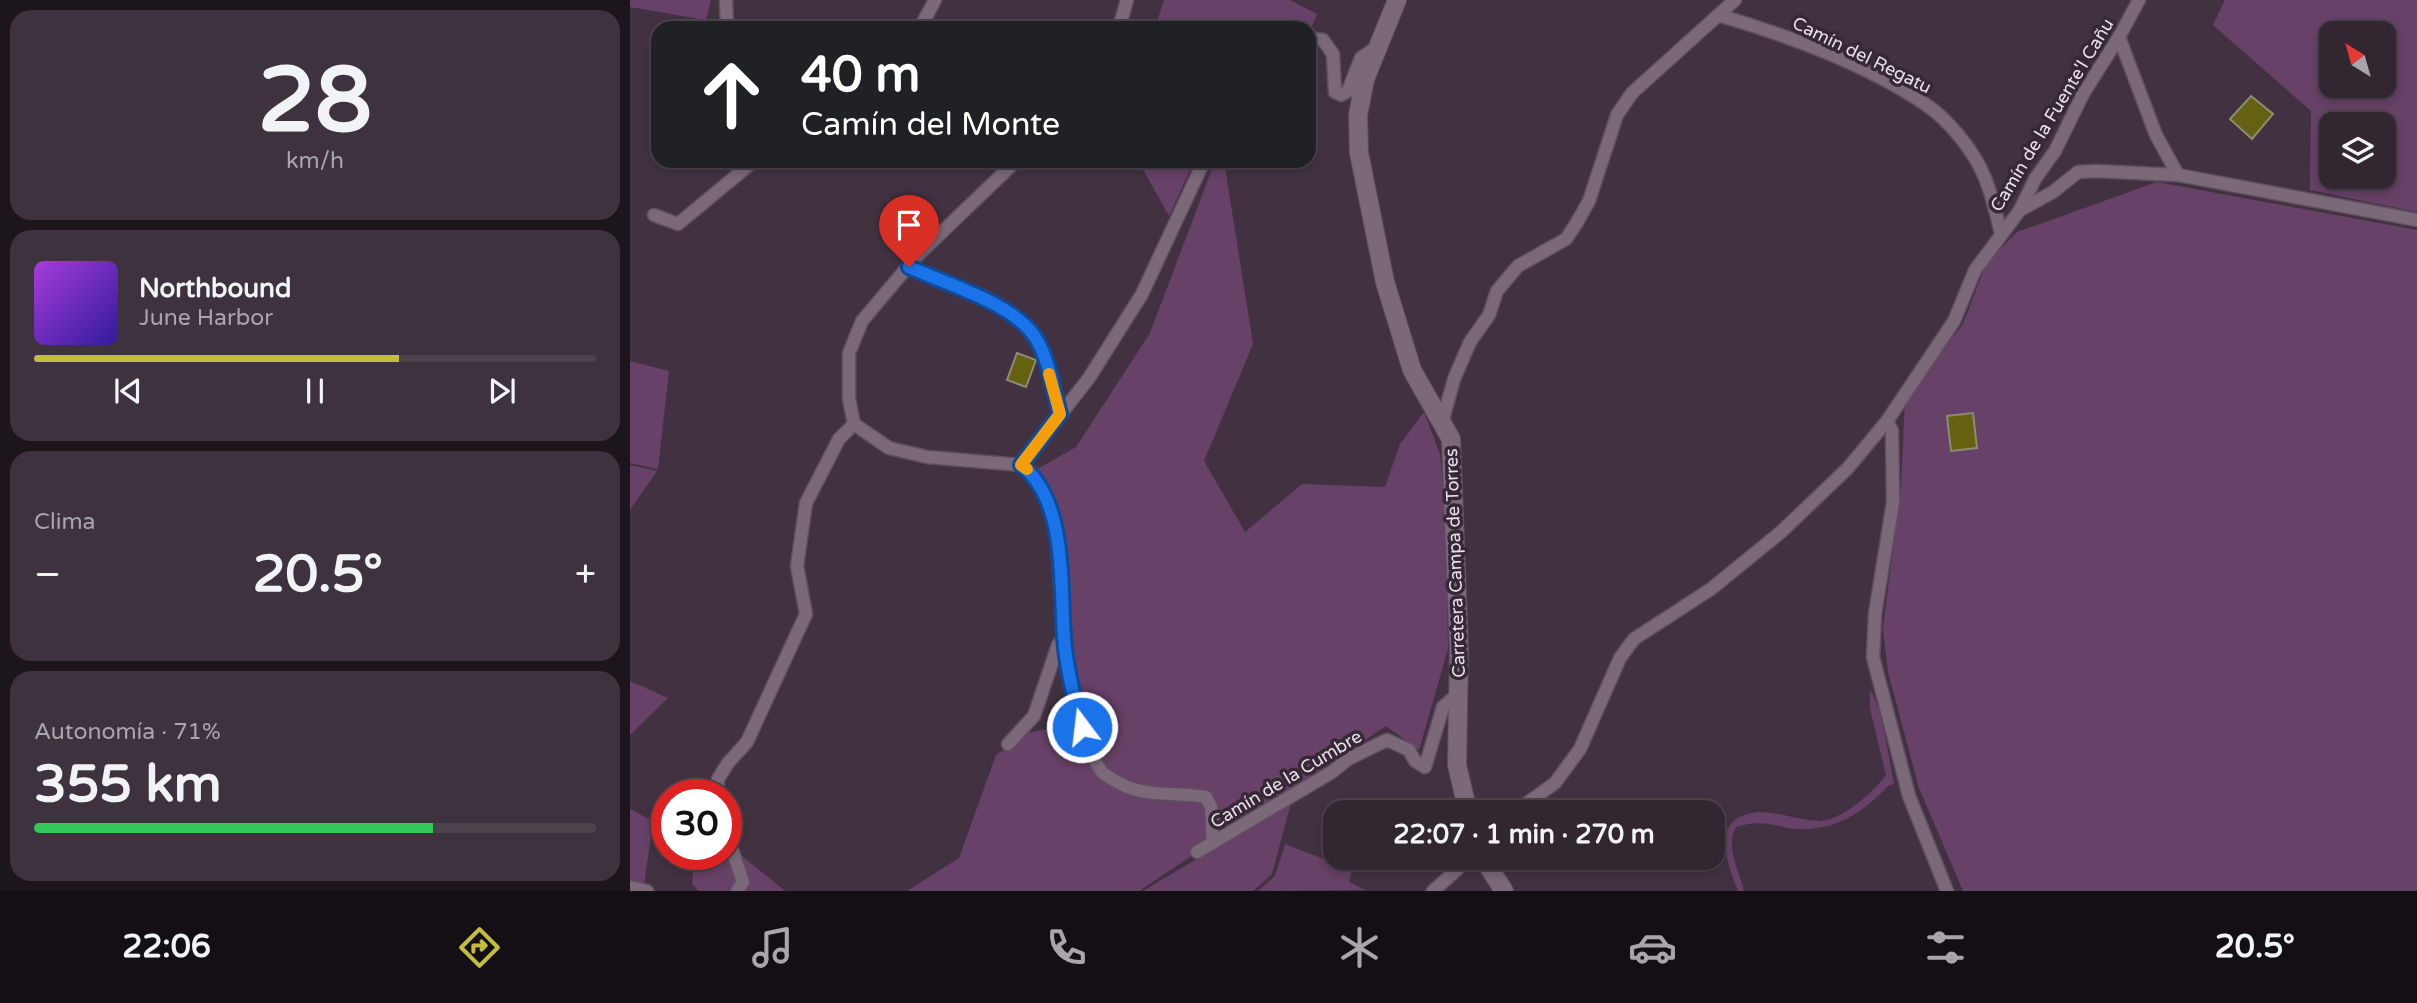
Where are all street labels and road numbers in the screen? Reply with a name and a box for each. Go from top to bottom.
street label: Camín del Regatu [1789,12,1935,98]
street label: Camín de la Fuente'l Cañu [1986,14,2118,216]
street label: Carretera Campa de Torres [1440,448,1470,678]
street label: Camín de la Cumbre [1206,725,1366,833]

